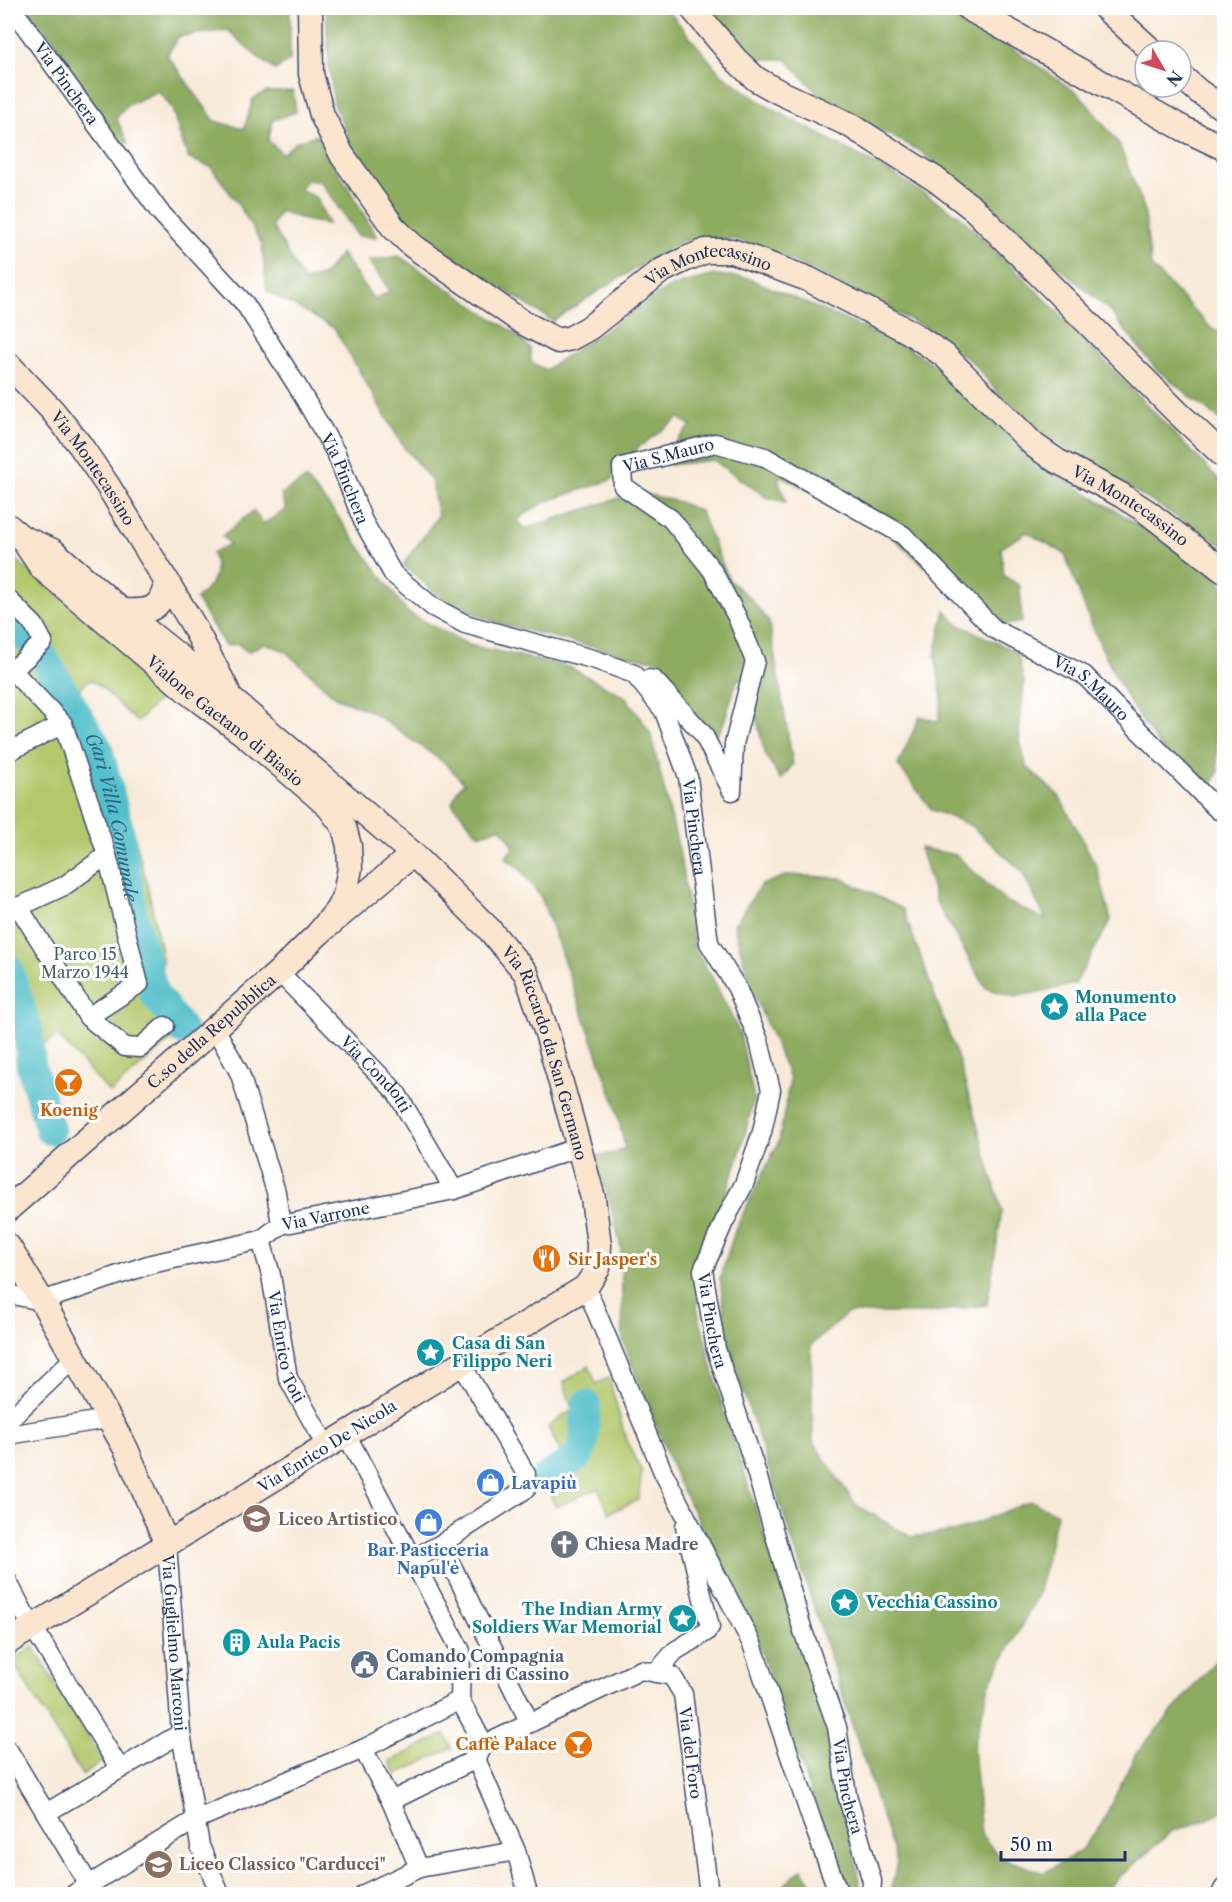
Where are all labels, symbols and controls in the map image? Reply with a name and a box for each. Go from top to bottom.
street label: Via Pinchera [29,37,103,129]
north arrow [1133,39,1193,99]
text: N [1162,67,1187,90]
street label: Via Montecassino [640,241,775,290]
street label: Via Montecassino [46,406,140,529]
street label: Via Pinchera [316,429,373,527]
street label: Via S.Mauro [620,434,716,477]
street label: Via Montecassino [1068,460,1193,550]
street label: Vialone Gaetano di Biasio [142,651,308,790]
street label: Via S.Mauro [1049,651,1134,725]
water label: Gari Villa Comunale [80,728,142,904]
street label: Via Pinchera [678,777,710,877]
street label: Via Riccardo da San Germano [497,941,592,1162]
park label: Parco 15 Marzo 1944 [41,944,129,982]
street label: C.so della Repubblica [143,969,280,1093]
place label: Monumento alla Pace [1075,987,1176,1025]
place icon: Monumento alla Pace [1038,990,1070,1022]
street label: Via Condotti [336,1031,416,1116]
bar icon: Koenig [53,1066,85,1098]
place label: Koenig [40,1100,99,1120]
street label: Via Varrone [279,1197,371,1235]
restaurant icon: Sir Jasper's [531,1243,563,1275]
place label: Sir Jasper's [568,1249,657,1269]
street label: Via Pinchera [693,1270,732,1371]
street label: Via Enrico Toti [264,1289,310,1406]
place label: Casa di San Filippo Neri [452,1333,552,1371]
place icon: Casa di San Filippo Neri [415,1336,447,1368]
street label: Via Enrico De Nicola [253,1395,400,1497]
shop icon: Lavapiù [474,1467,506,1499]
place label: Lavapiù [511,1473,577,1493]
school or university icon: Liceo Artistico [241,1503,273,1535]
shop icon: Bar Pasticceria Napul'è [412,1506,444,1538]
place label: Liceo Artistico [278,1509,398,1529]
church icon: Chiesa Madre [548,1528,580,1560]
place label: Chiesa Madre [585,1534,699,1554]
place label: Bar Pasticceria Napul'è [367,1540,490,1578]
street label: Via Guglielmo Marconi [158,1553,191,1732]
place icon: Vecchia Cassino [829,1586,861,1618]
place label: Vecchia Cassino [865,1592,998,1612]
place label: The Indian Army Soldiers War Memorial [472,1599,663,1637]
place icon: The Indian Army Soldiers War Memorial [667,1602,699,1634]
building icon: Aula Pacis [220,1626,252,1658]
place label: Aula Pacis [256,1632,340,1652]
place label: Comando Compagnia Carabinieri di Cassino [386,1646,569,1684]
public building icon: Comando Compagnia Carabinieri di Cassino [349,1649,381,1681]
street label: Via del Foro [675,1705,707,1800]
bar icon: Caffè Palace [562,1728,594,1760]
place label: Caffè Palace [456,1734,557,1754]
street label: Via Pinchera [829,1736,868,1837]
scale bar [1001,1824,1126,1862]
text: 50 m [1010,1834,1053,1856]
school or university icon: Liceo Classico "Carducci" [142,1848,174,1880]
place label: Liceo Classico "Carducci" [179,1854,386,1874]

